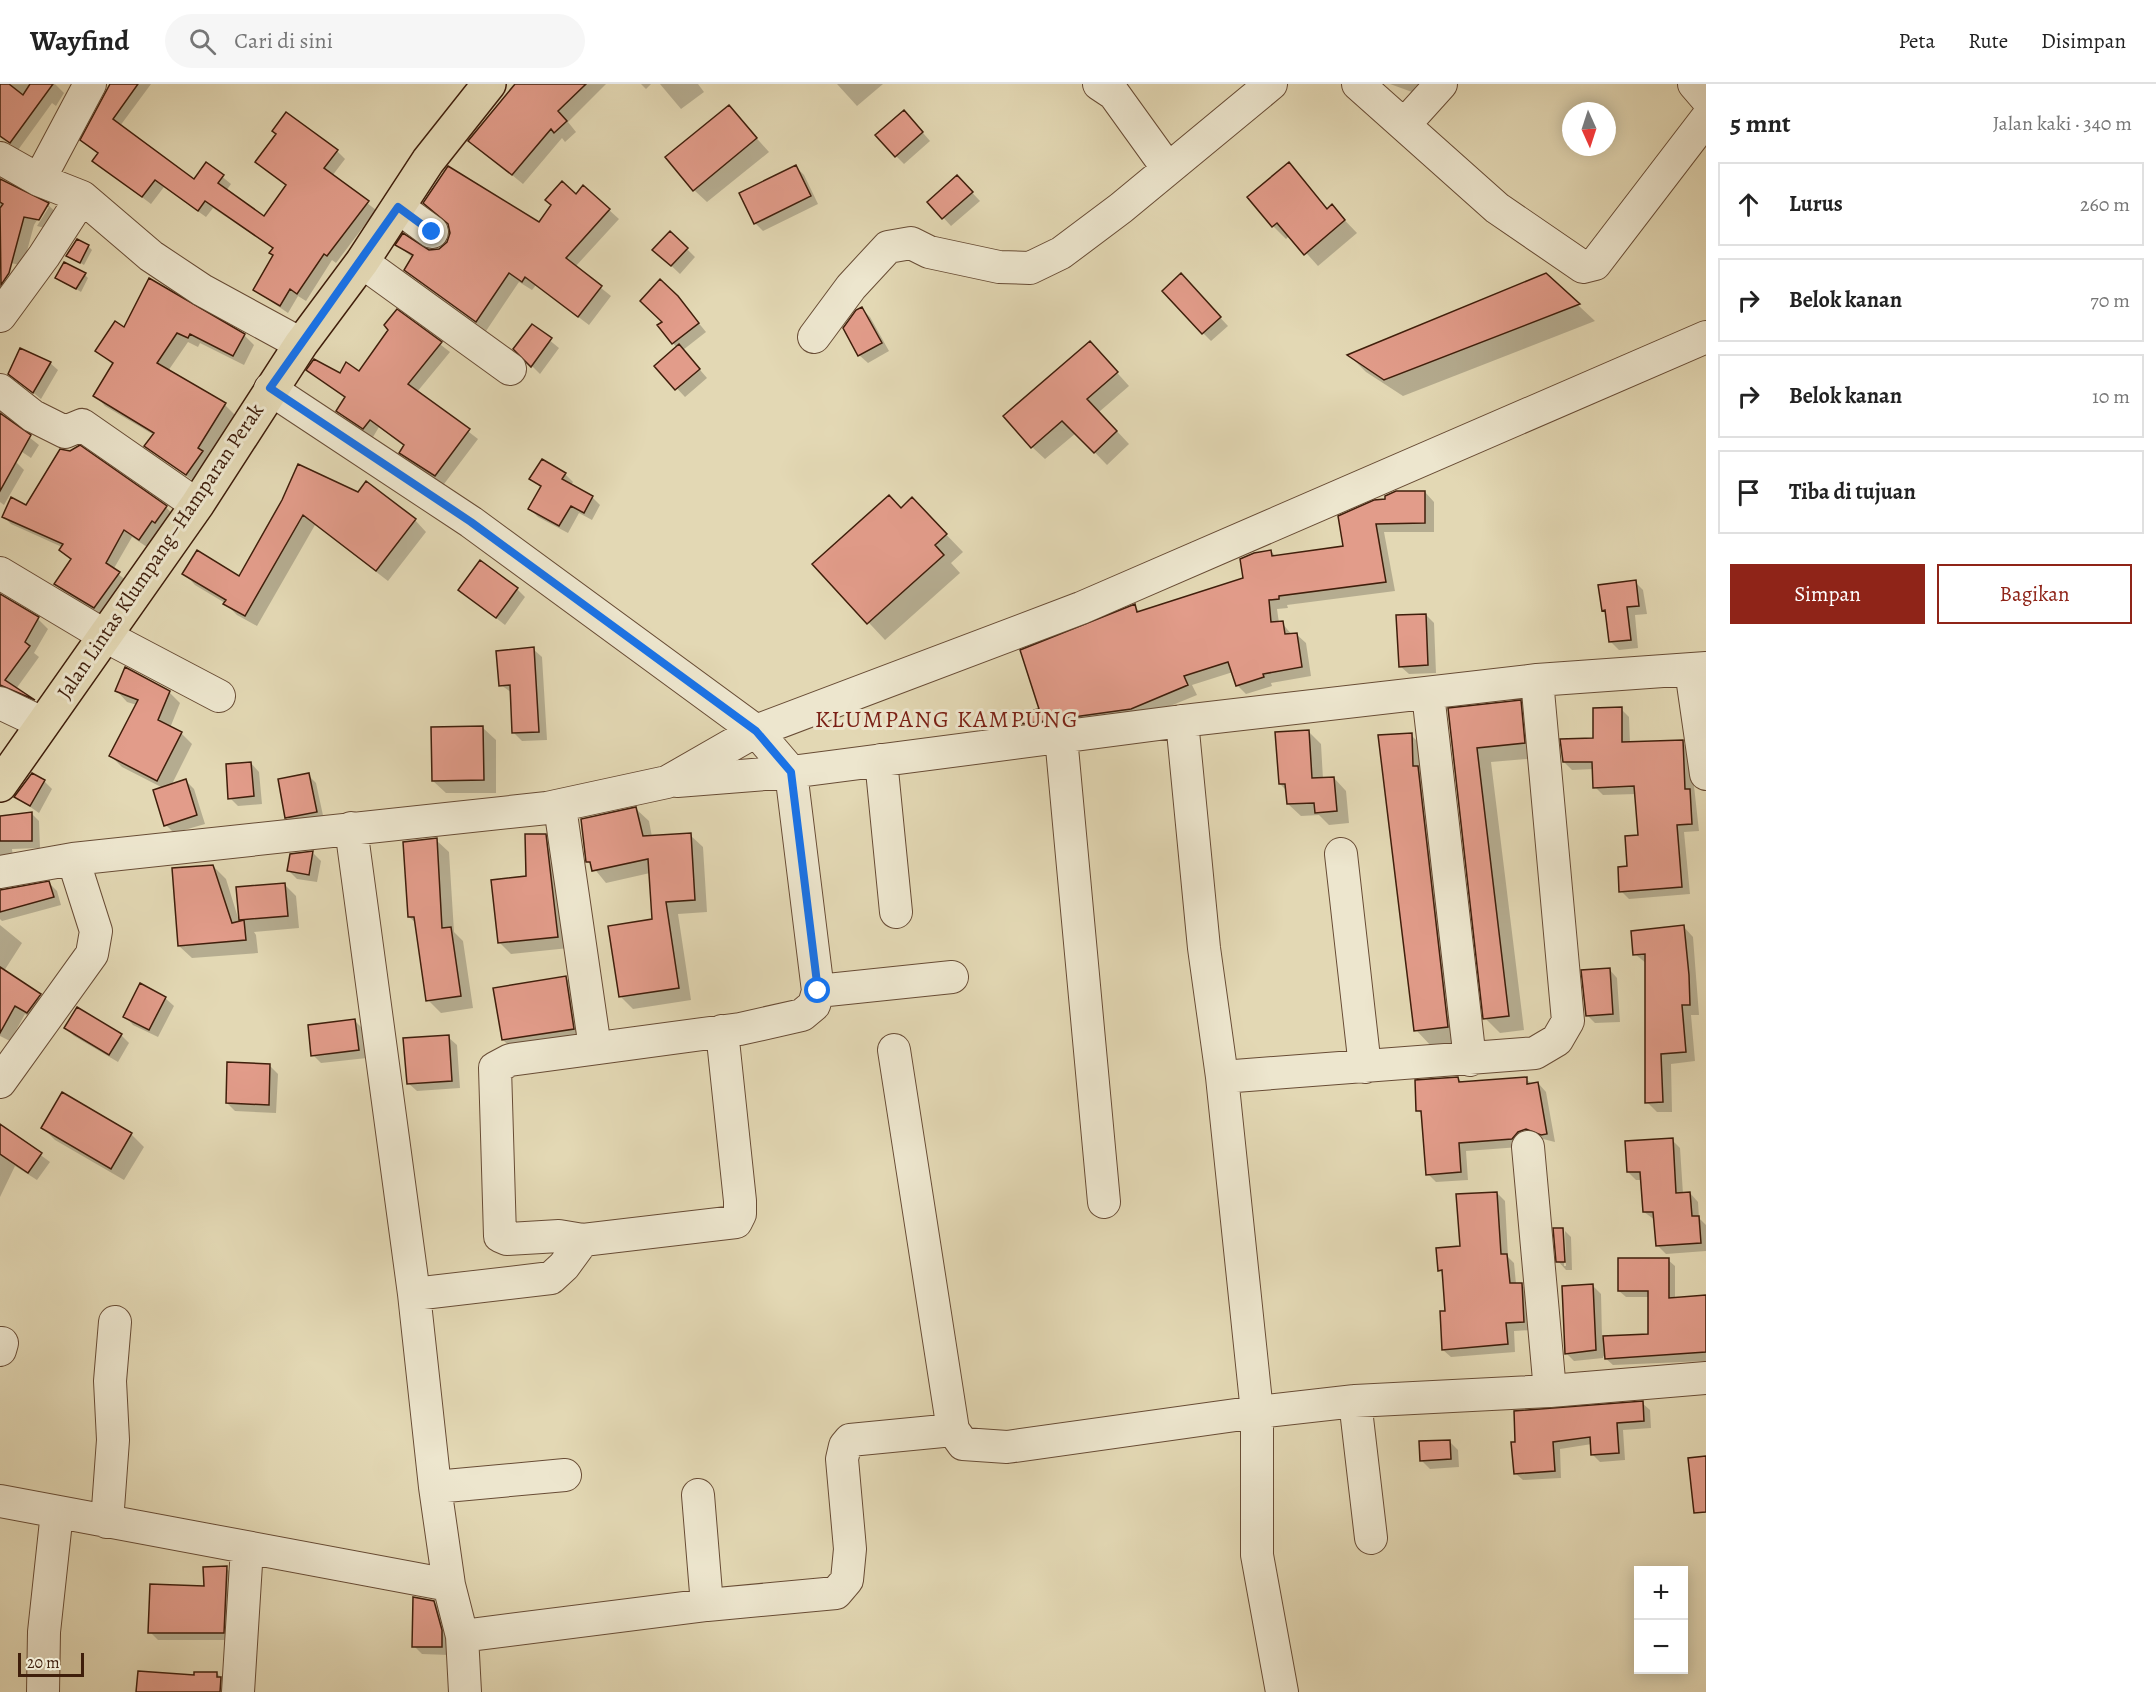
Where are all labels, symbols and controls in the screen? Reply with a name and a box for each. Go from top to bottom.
search box [165,14,585,68]
text: Wayfind [30,22,129,60]
icon: search [186,25,219,58]
text: Cari di sini [234,26,333,56]
text: Peta [1898,27,1935,55]
text: Rute [1968,27,2008,55]
text: Disimpan [2041,27,2126,55]
north arrow [1562,102,1616,156]
text: 5 mnt [1730,106,1791,141]
text: Jalan kaki · 340 m [1993,110,2132,137]
icon: ahead [1732,188,1765,221]
text: Lurus [1789,189,1843,219]
text: 260 m [2080,191,2130,218]
route end [418,218,444,244]
icon: right [1732,284,1765,317]
text: Belok kanan [1789,285,1902,315]
text: 70 m [2090,287,2130,314]
icon: right [1732,380,1765,413]
text: Belok kanan [1789,381,1902,411]
text: 10 m [2092,383,2130,410]
street label: Jalan Lintas Klumpang–Hamparan Perak [50,397,270,704]
icon: arrive [1732,476,1765,509]
text: Tiba di tujuan [1789,477,1916,507]
button: Simpan [1730,564,1925,624]
button: Bagikan [1937,564,2132,624]
district label: KLUMPANG KAMPUNG [815,703,1079,735]
route start [804,977,830,1003]
map controls [1634,1566,1688,1674]
button: + [1634,1566,1688,1620]
button: − [1634,1620,1688,1674]
scale bar [18,1650,84,1678]
text: 20 m [27,1652,60,1674]

